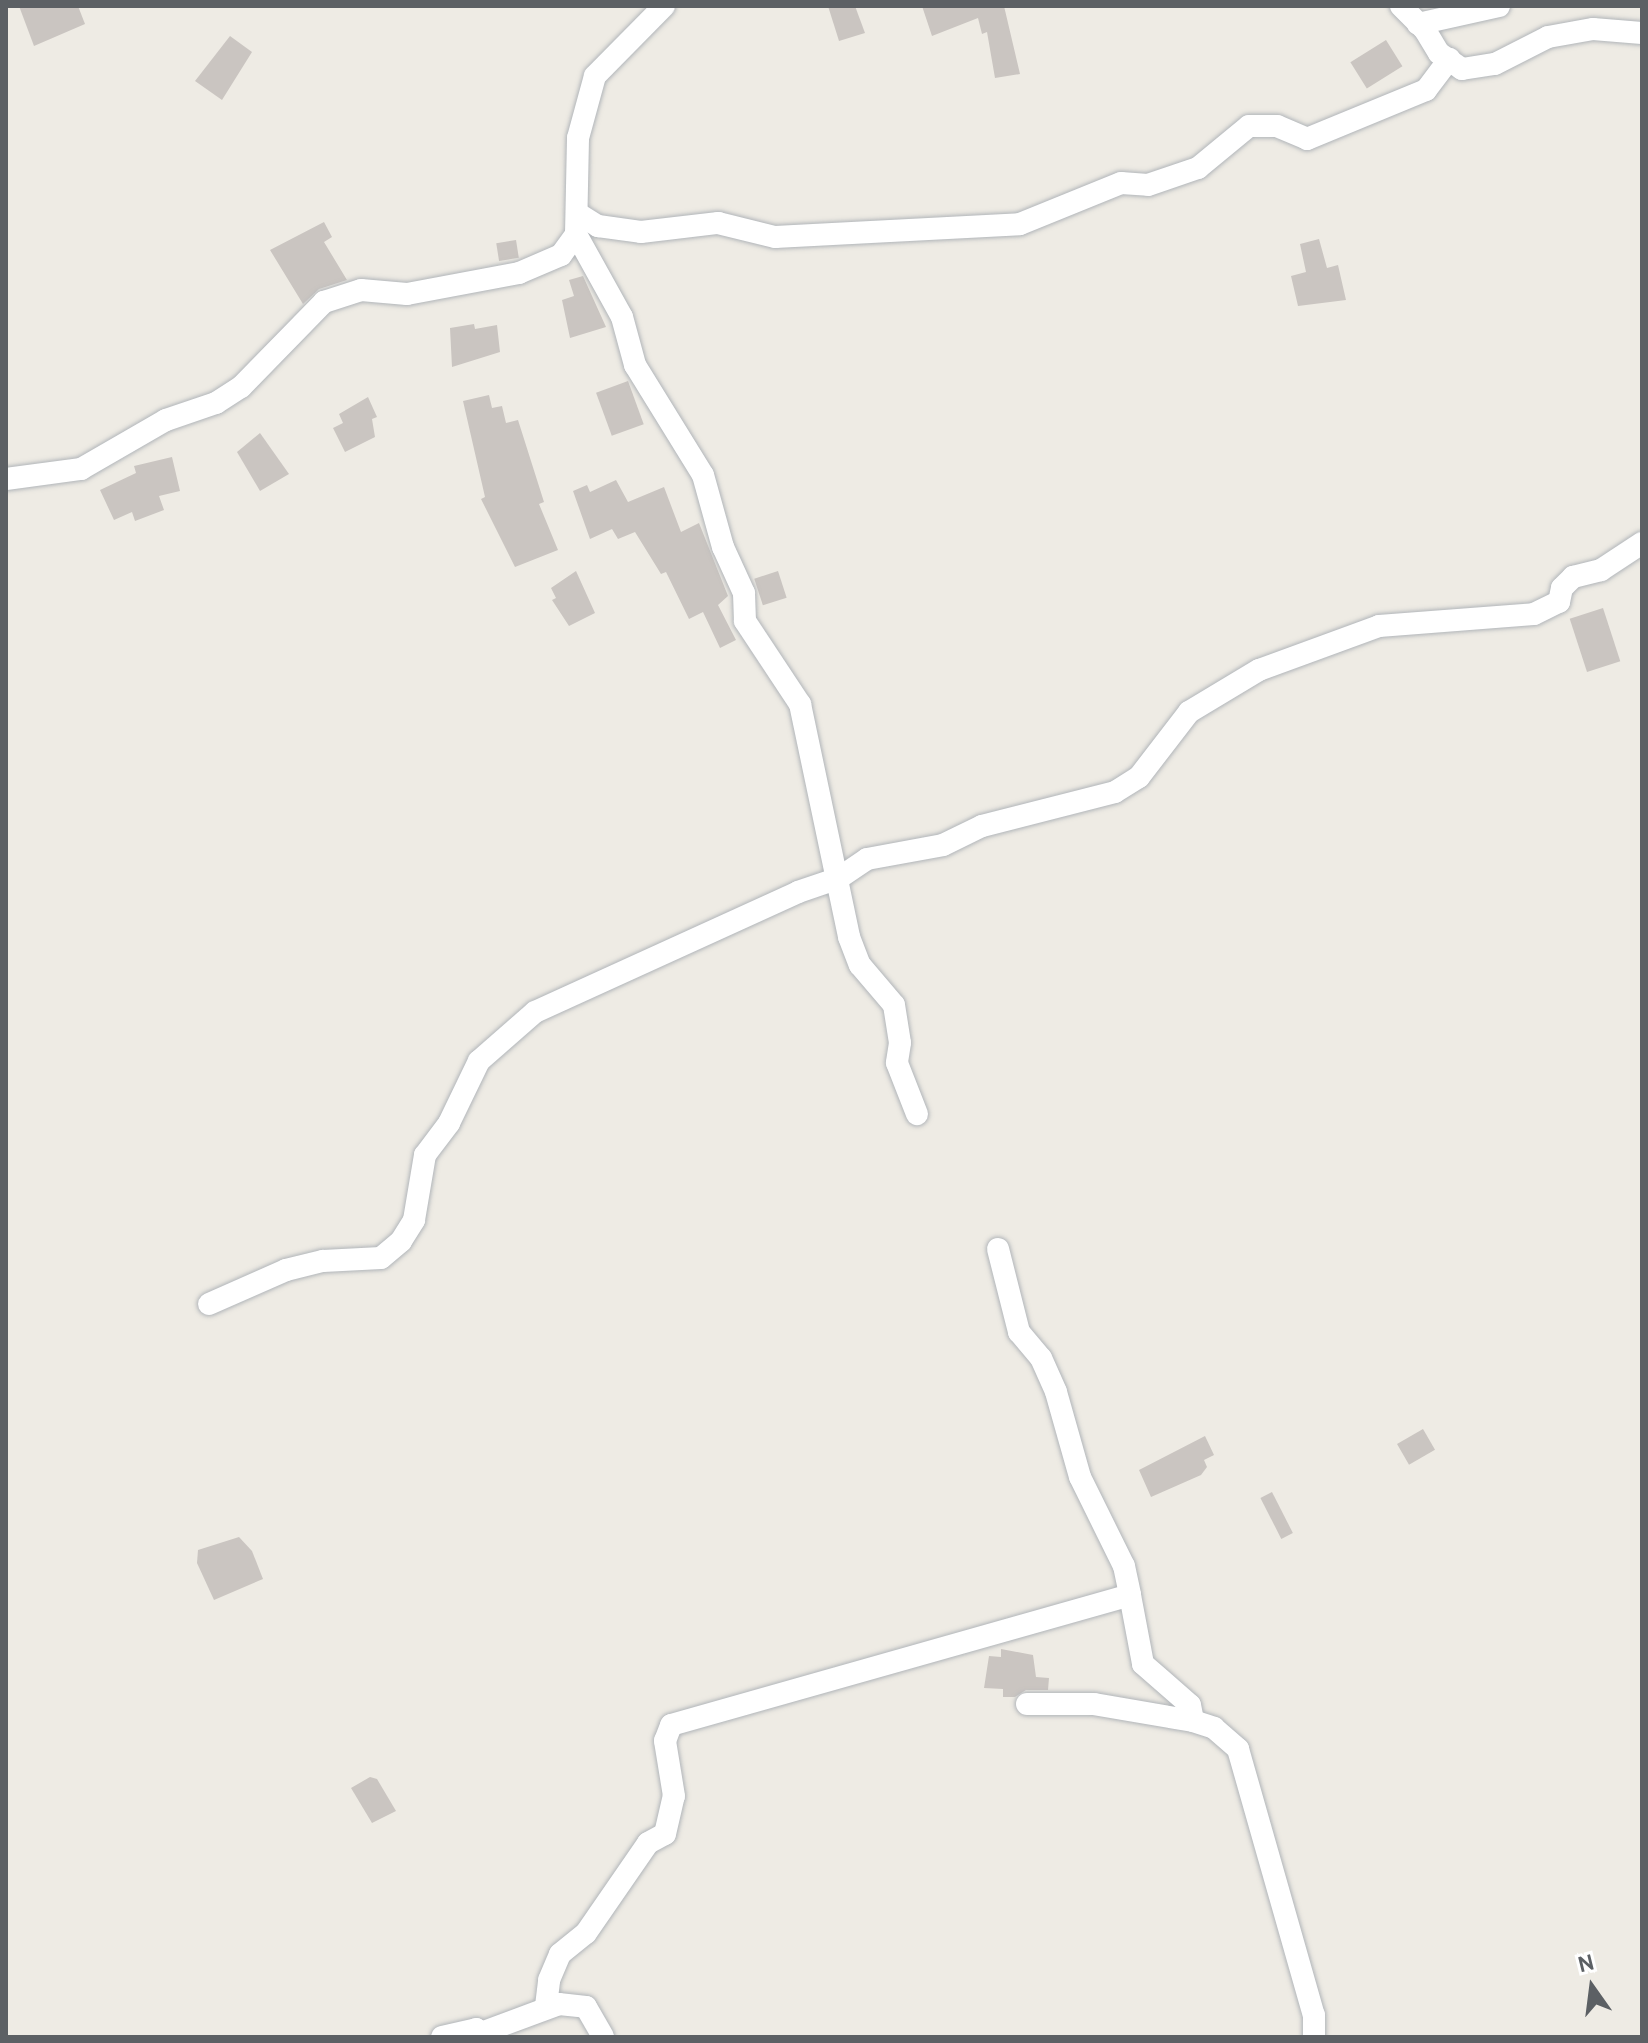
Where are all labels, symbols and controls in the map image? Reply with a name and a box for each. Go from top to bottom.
north arrow [1552,1947,1632,2027]
text: N [1575,1948,1597,1978]

